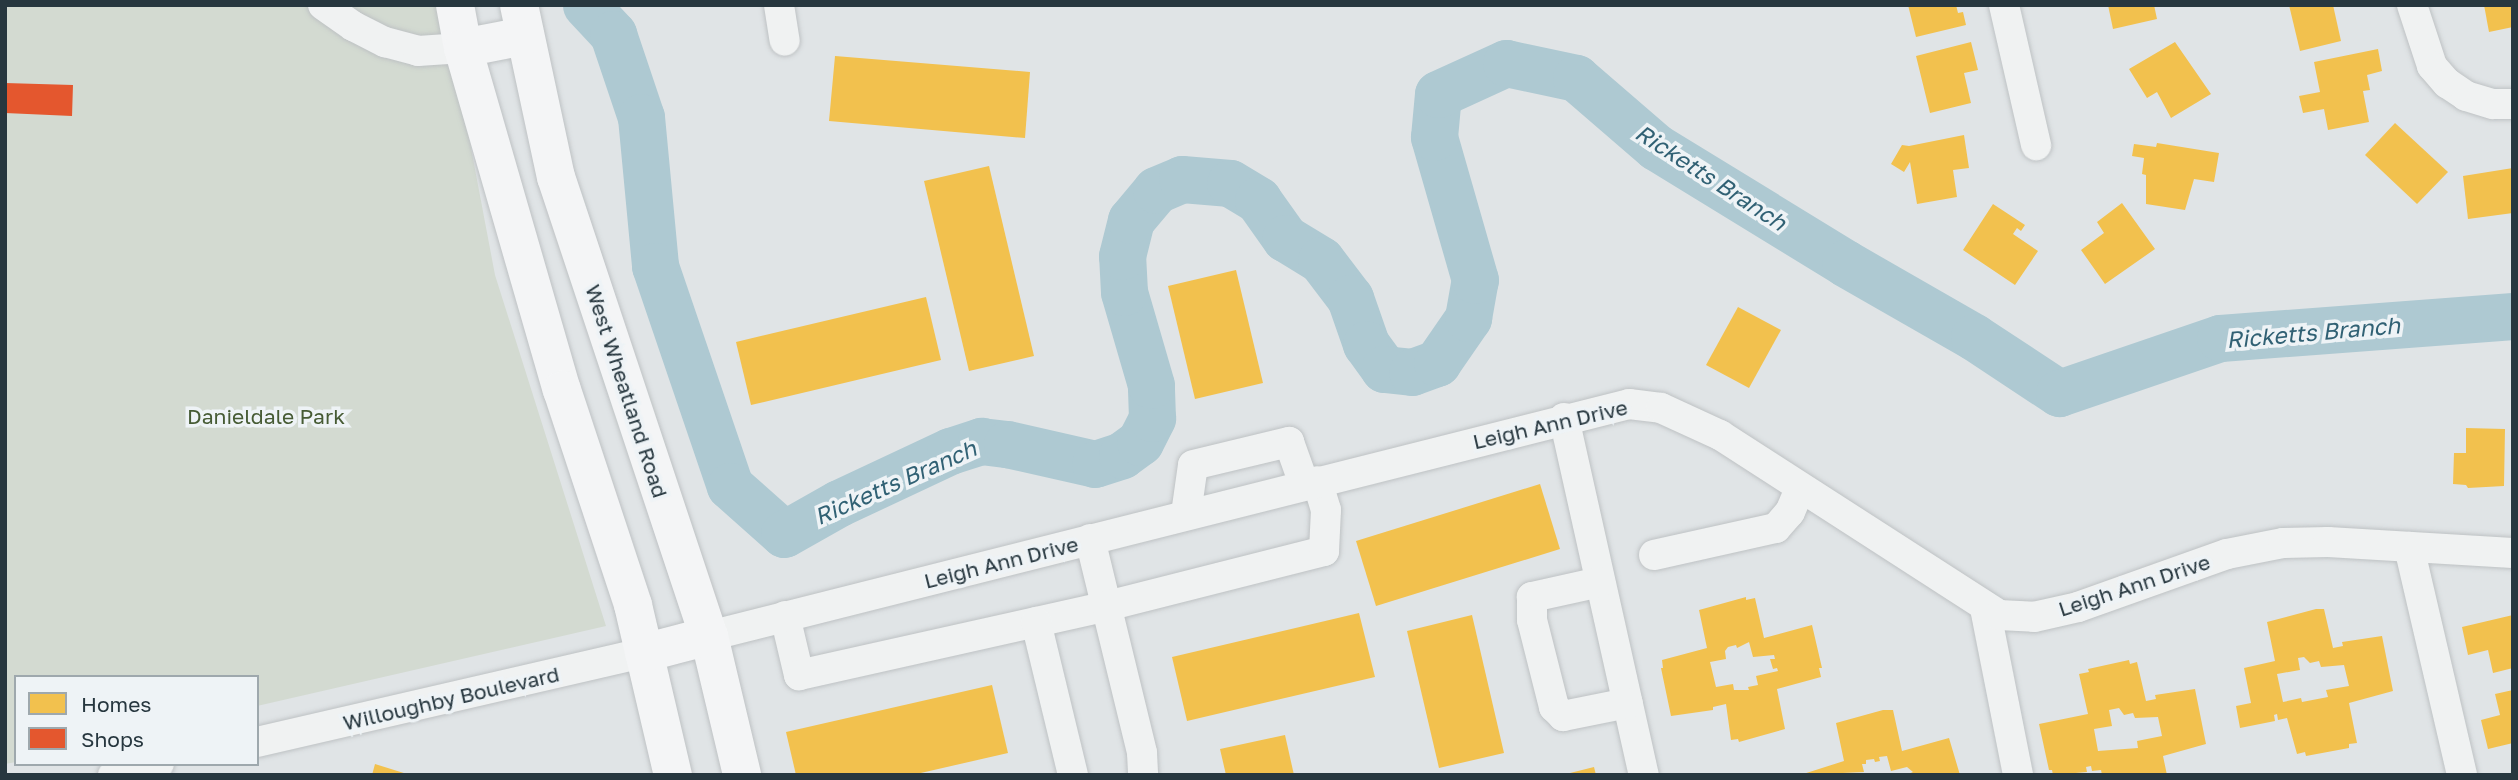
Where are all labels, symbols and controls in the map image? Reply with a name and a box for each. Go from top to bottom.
water label: Ricketts Branch [1630,118,1792,236]
street label: West Wheatland Road [581,281,673,501]
water label: Ricketts Branch [2225,311,2401,353]
street label: Leigh Ann Drive [1470,394,1630,454]
park label: Danieldale Park [187,403,345,429]
water label: Ricketts Branch [810,434,980,530]
street label: Leigh Ann Drive [921,531,1081,593]
street label: Leigh Ann Drive [2055,549,2213,621]
street label: Willoughby Boulevard [340,661,562,735]
legend [14,675,259,766]
text: Homes [81,691,151,717]
text: Shops [81,726,144,752]

